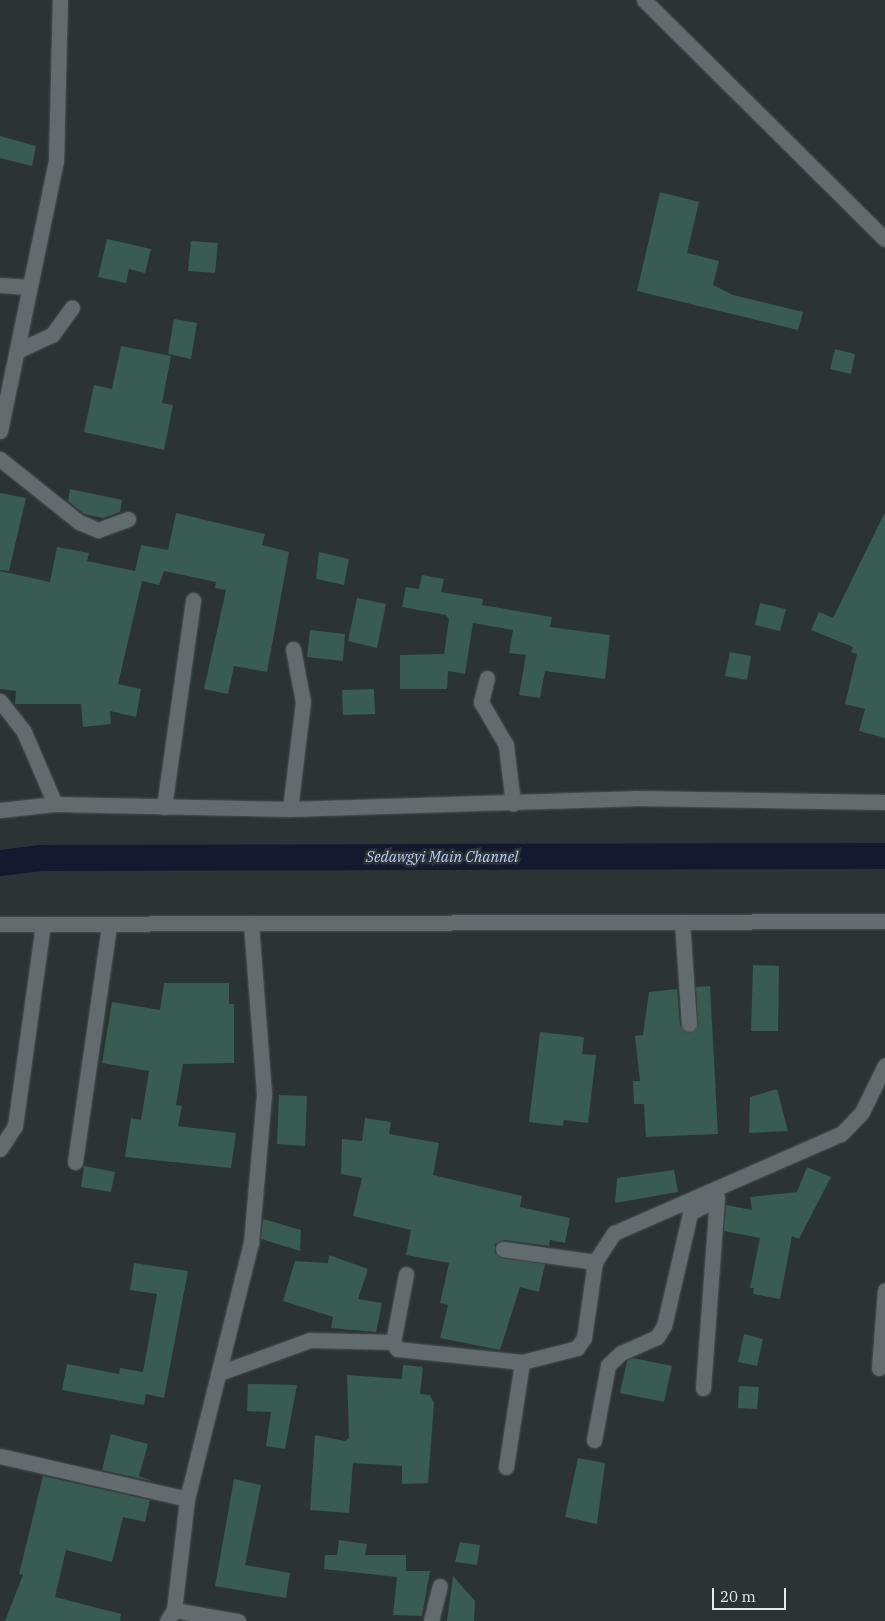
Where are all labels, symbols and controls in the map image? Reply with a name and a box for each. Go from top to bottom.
water label: Sedawgyi Main Channel [366,848,518,866]
scale bar [715,1578,789,1610]
text: 20 m [720,1587,756,1606]

